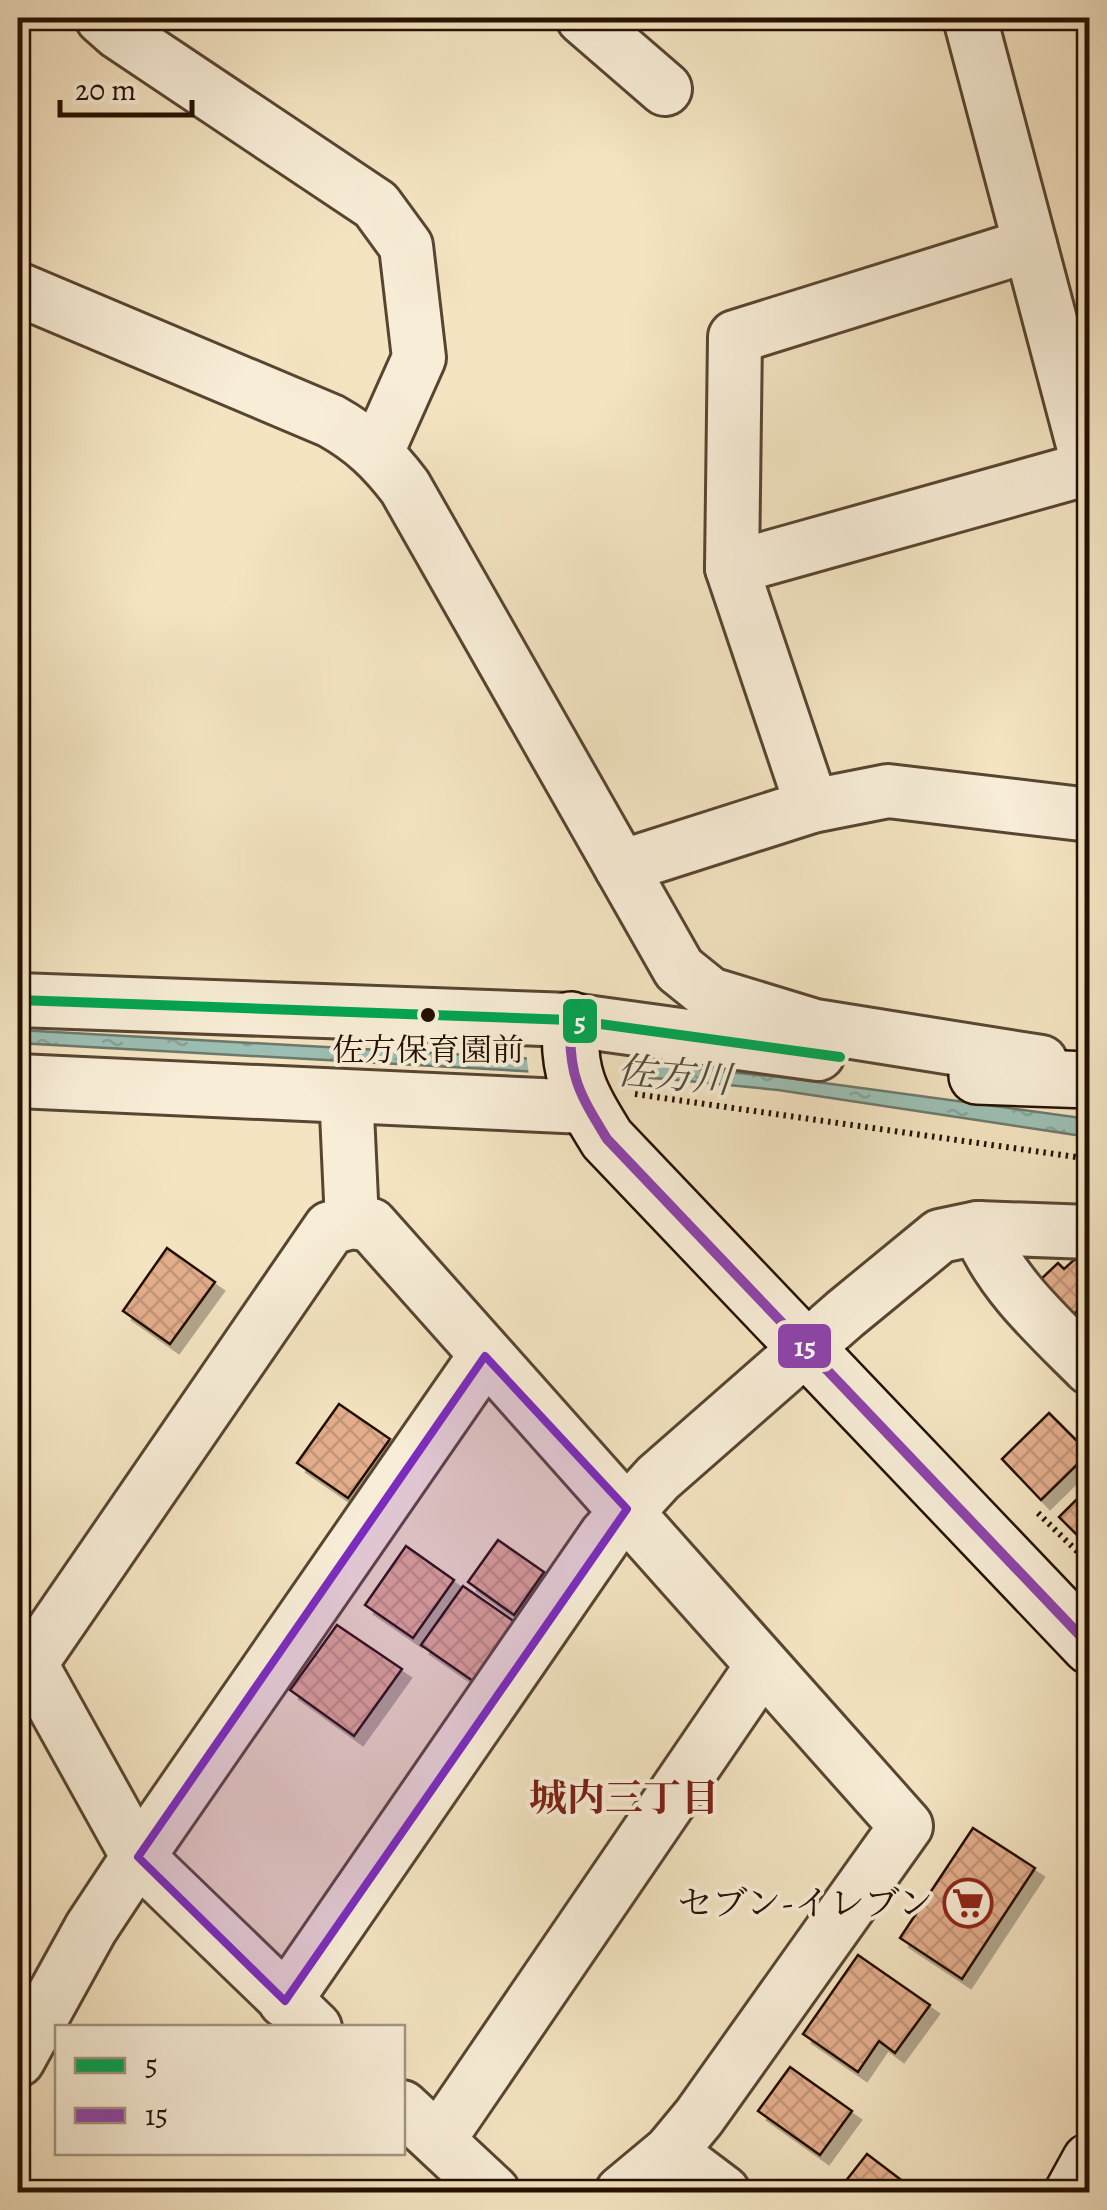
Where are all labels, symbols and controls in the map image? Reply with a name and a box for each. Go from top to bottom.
scale bar [60,55,192,117]
text: 20 m [75,70,136,110]
line badge: 5 [561,997,599,1045]
text: 5 [574,1003,586,1041]
marker: 佐方保育園前 [418,1005,438,1025]
place label: 佐方保育園前 [332,1028,524,1072]
water label: 佐方川 [615,1044,737,1106]
line badge: 15 [776,1322,833,1370]
text: 15 [794,1328,816,1366]
district label: 城内三丁目 [529,1772,719,1824]
supermarket icon: セブン-イレブン [942,1877,994,1929]
place label: セブン-イレブン [677,1879,933,1927]
legend [55,2025,405,2155]
text: 5 [145,2045,158,2085]
text: 15 [145,2095,168,2135]

